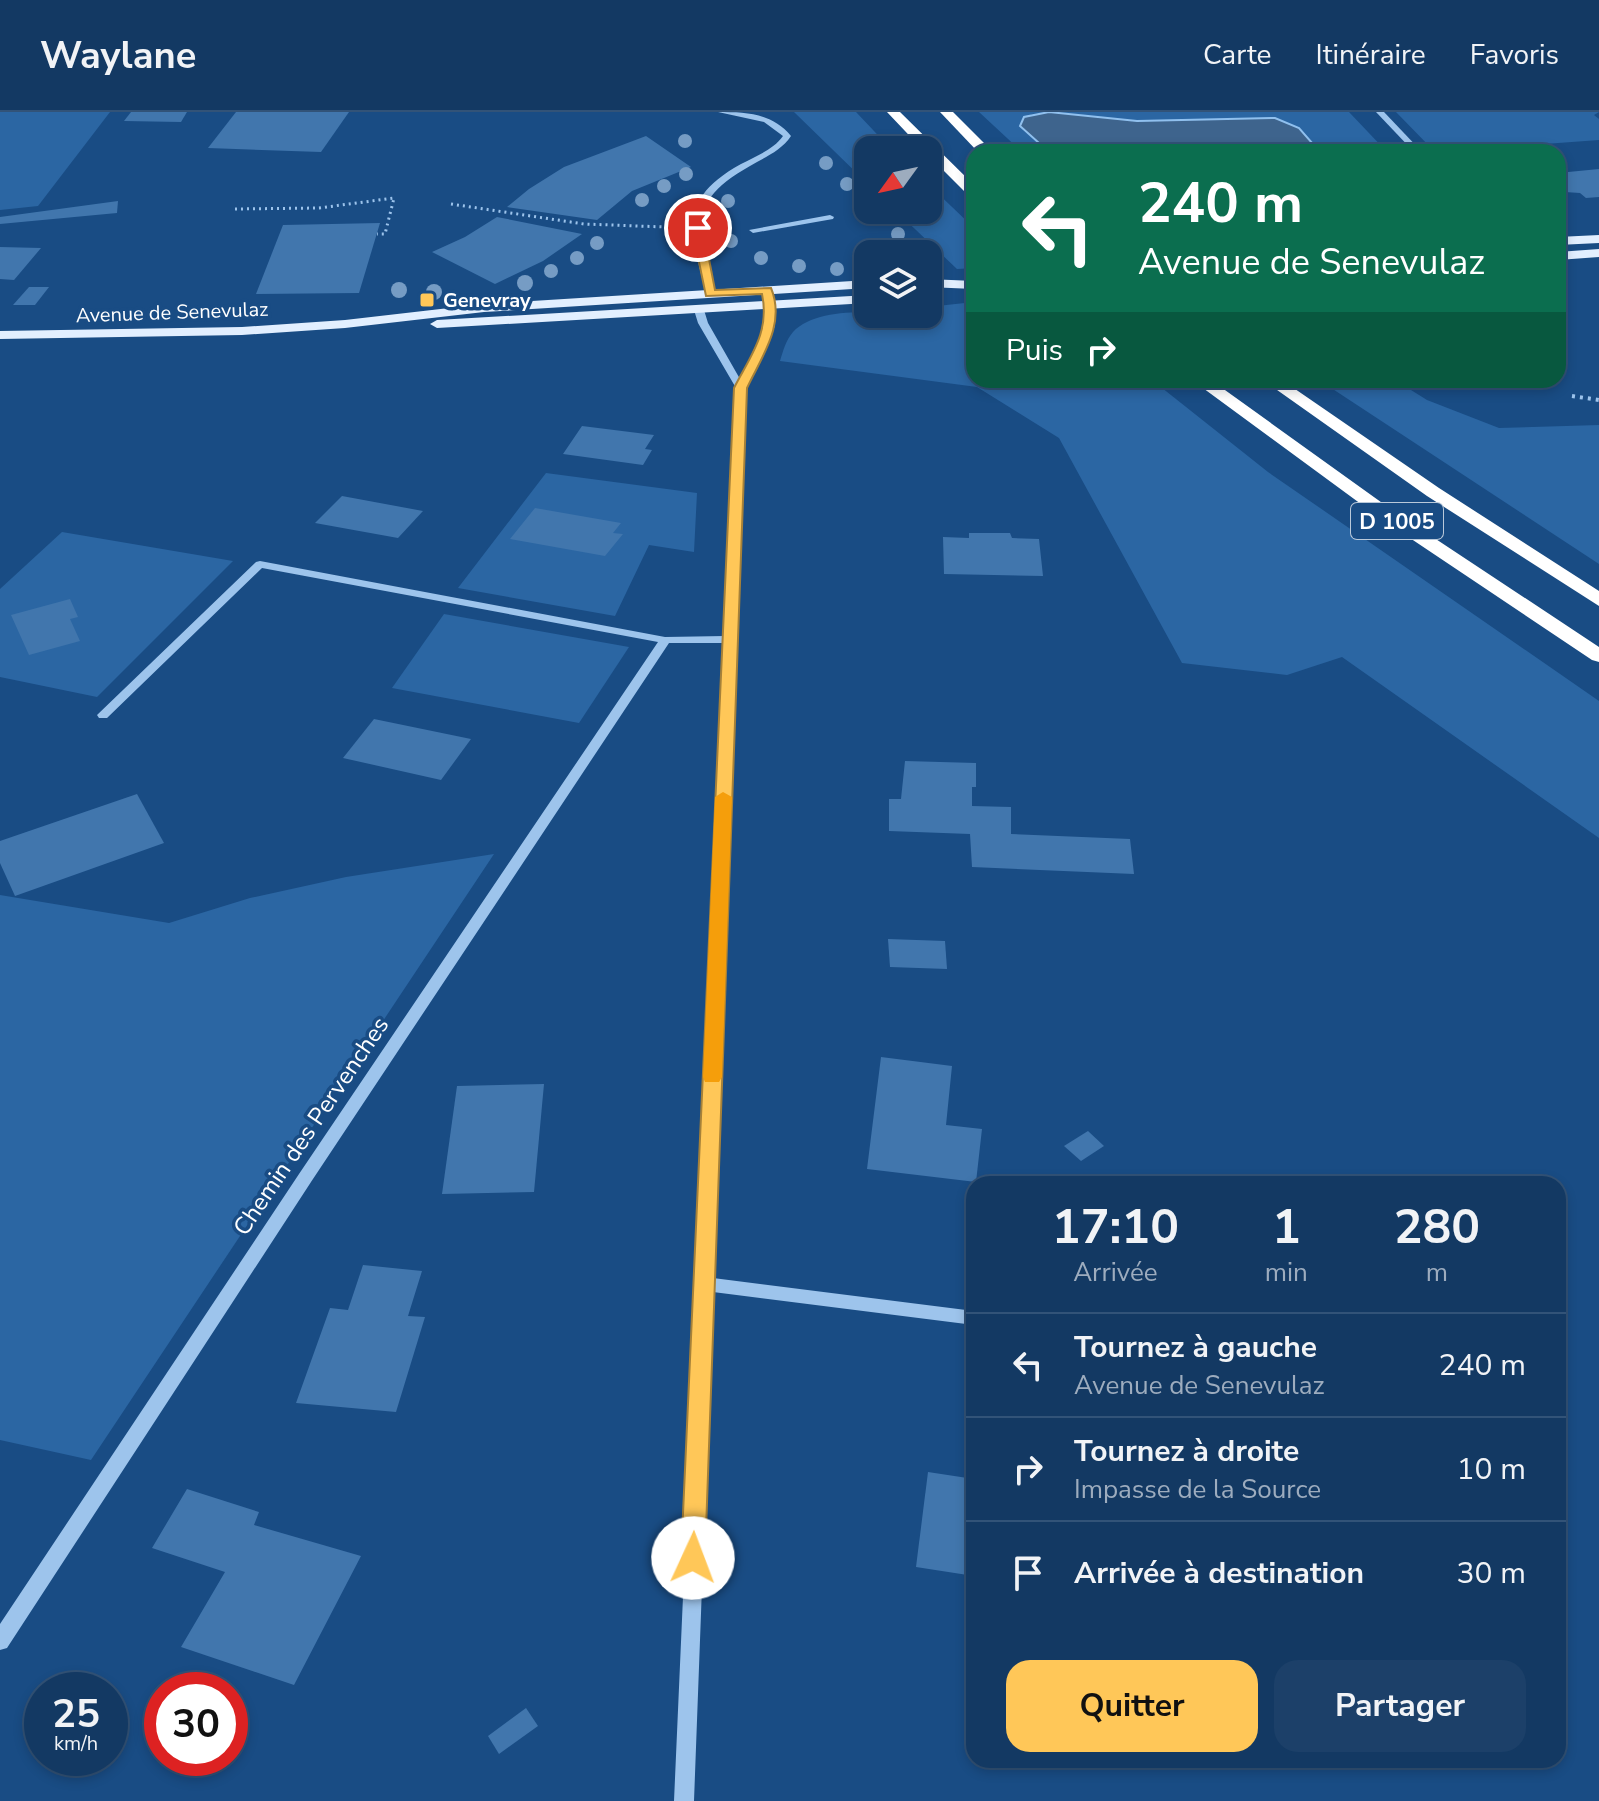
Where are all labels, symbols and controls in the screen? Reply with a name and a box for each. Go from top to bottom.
text: Waylane [40,30,196,81]
text: Carte [1203,36,1272,74]
text: Itinéraire [1316,36,1426,74]
text: Favoris [1470,36,1559,74]
north arrow [854,136,942,224]
map controls [854,136,942,328]
text: 240 m [1138,165,1303,242]
icon: left [1006,176,1110,280]
pin [664,194,732,262]
icon: arrive [676,206,720,250]
text: Avenue de Senevulaz [1138,238,1485,287]
button: layers [854,240,942,328]
place label: Genevray [443,287,531,314]
marker: Genevray [418,291,436,309]
street label: Avenue de Senevulaz [75,296,269,329]
icon: right [1079,328,1123,372]
text: Puis [1006,330,1063,371]
road number: D 1005 [1351,503,1443,539]
street label: Chemin des Pervenches [226,1010,396,1242]
text: 17:10 [1052,1194,1179,1260]
text: 1 [1272,1194,1301,1260]
text: 280 [1394,1194,1480,1260]
text: Arrivée [1073,1255,1158,1290]
text: min [1265,1255,1308,1290]
text: m [1426,1255,1448,1290]
text: Tournez à gauche [1074,1327,1317,1368]
icon: left [1006,1343,1050,1387]
text: 240 m [1439,1345,1526,1386]
text: Avenue de Senevulaz [1074,1368,1325,1403]
text: Tournez à droite [1074,1431,1299,1472]
icon: right [1006,1447,1050,1491]
text: 10 m [1457,1449,1526,1490]
text: Impasse de la Source [1074,1472,1321,1507]
position arrow [651,1516,735,1600]
icon: arrive [1006,1551,1050,1595]
text: Arrivée à destination [1074,1553,1364,1594]
text: 30 m [1457,1553,1526,1594]
button: Quitter [1006,1660,1258,1752]
button: Partager [1274,1660,1526,1752]
speed limit sign: 30 [144,1672,248,1776]
text: 25 [52,1687,100,1741]
text: km/h [54,1730,98,1757]

